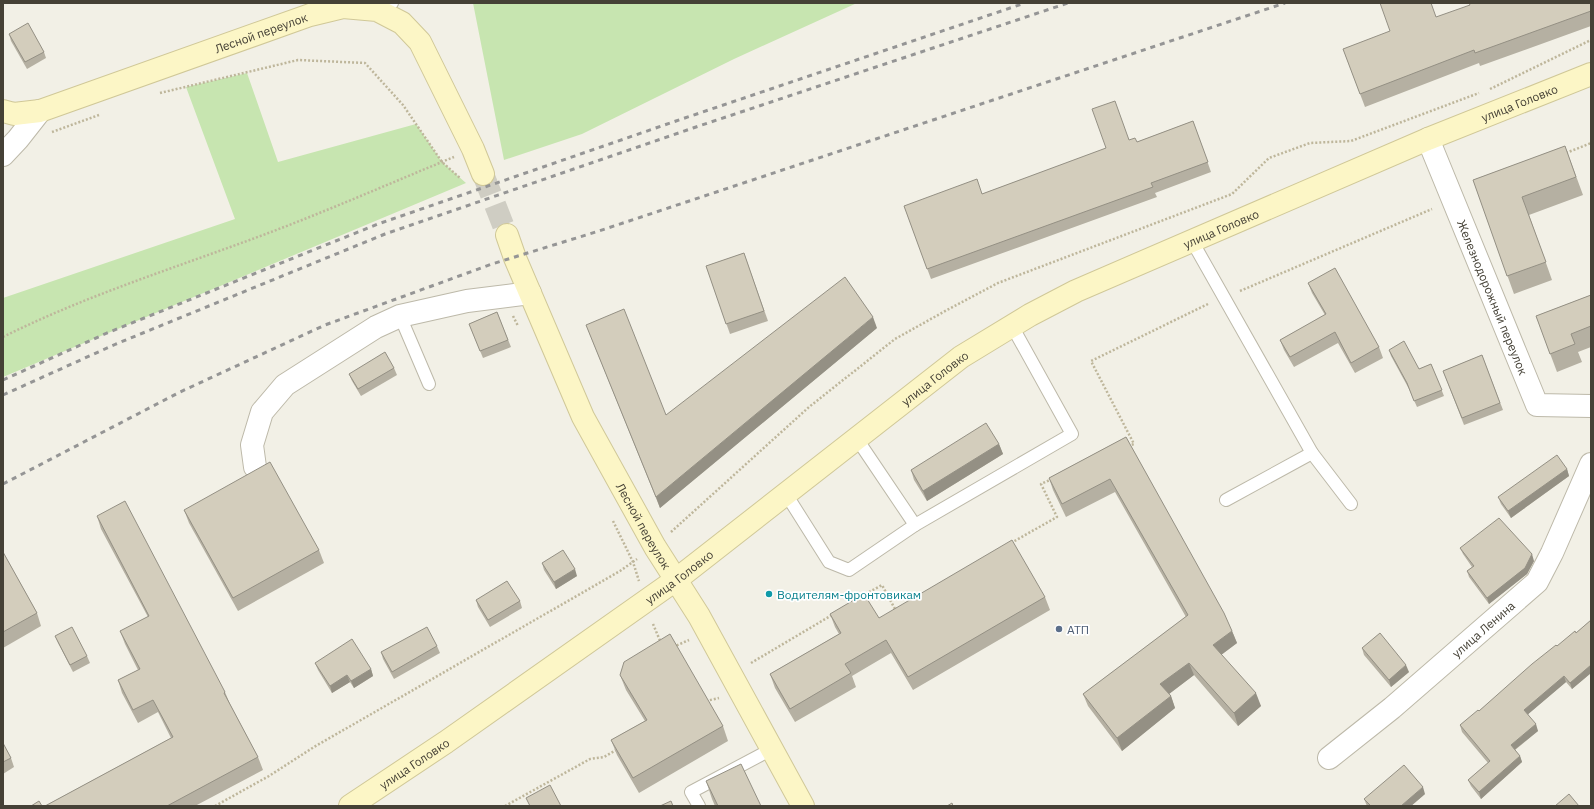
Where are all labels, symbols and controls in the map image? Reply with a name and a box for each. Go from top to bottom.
street label: Лесной переулок [212,9,310,56]
street label: улица Головко [1479,81,1560,125]
street label: улица Головко [1181,205,1261,251]
street label: Железнодорожный переулок [1454,217,1531,377]
street label: улица Головко [898,347,971,409]
street label: Лесной переулок [613,480,675,572]
street label: улица Головко [642,546,716,607]
place label: Водителям-фронтовикам [777,587,921,602]
marker: Водителям-фронтовикам [764,589,774,599]
street label: улица Ленина [1448,597,1518,660]
place label: АТП [1067,622,1089,637]
marker: АТП [1054,624,1064,634]
street label: улица Головко [376,734,452,792]

